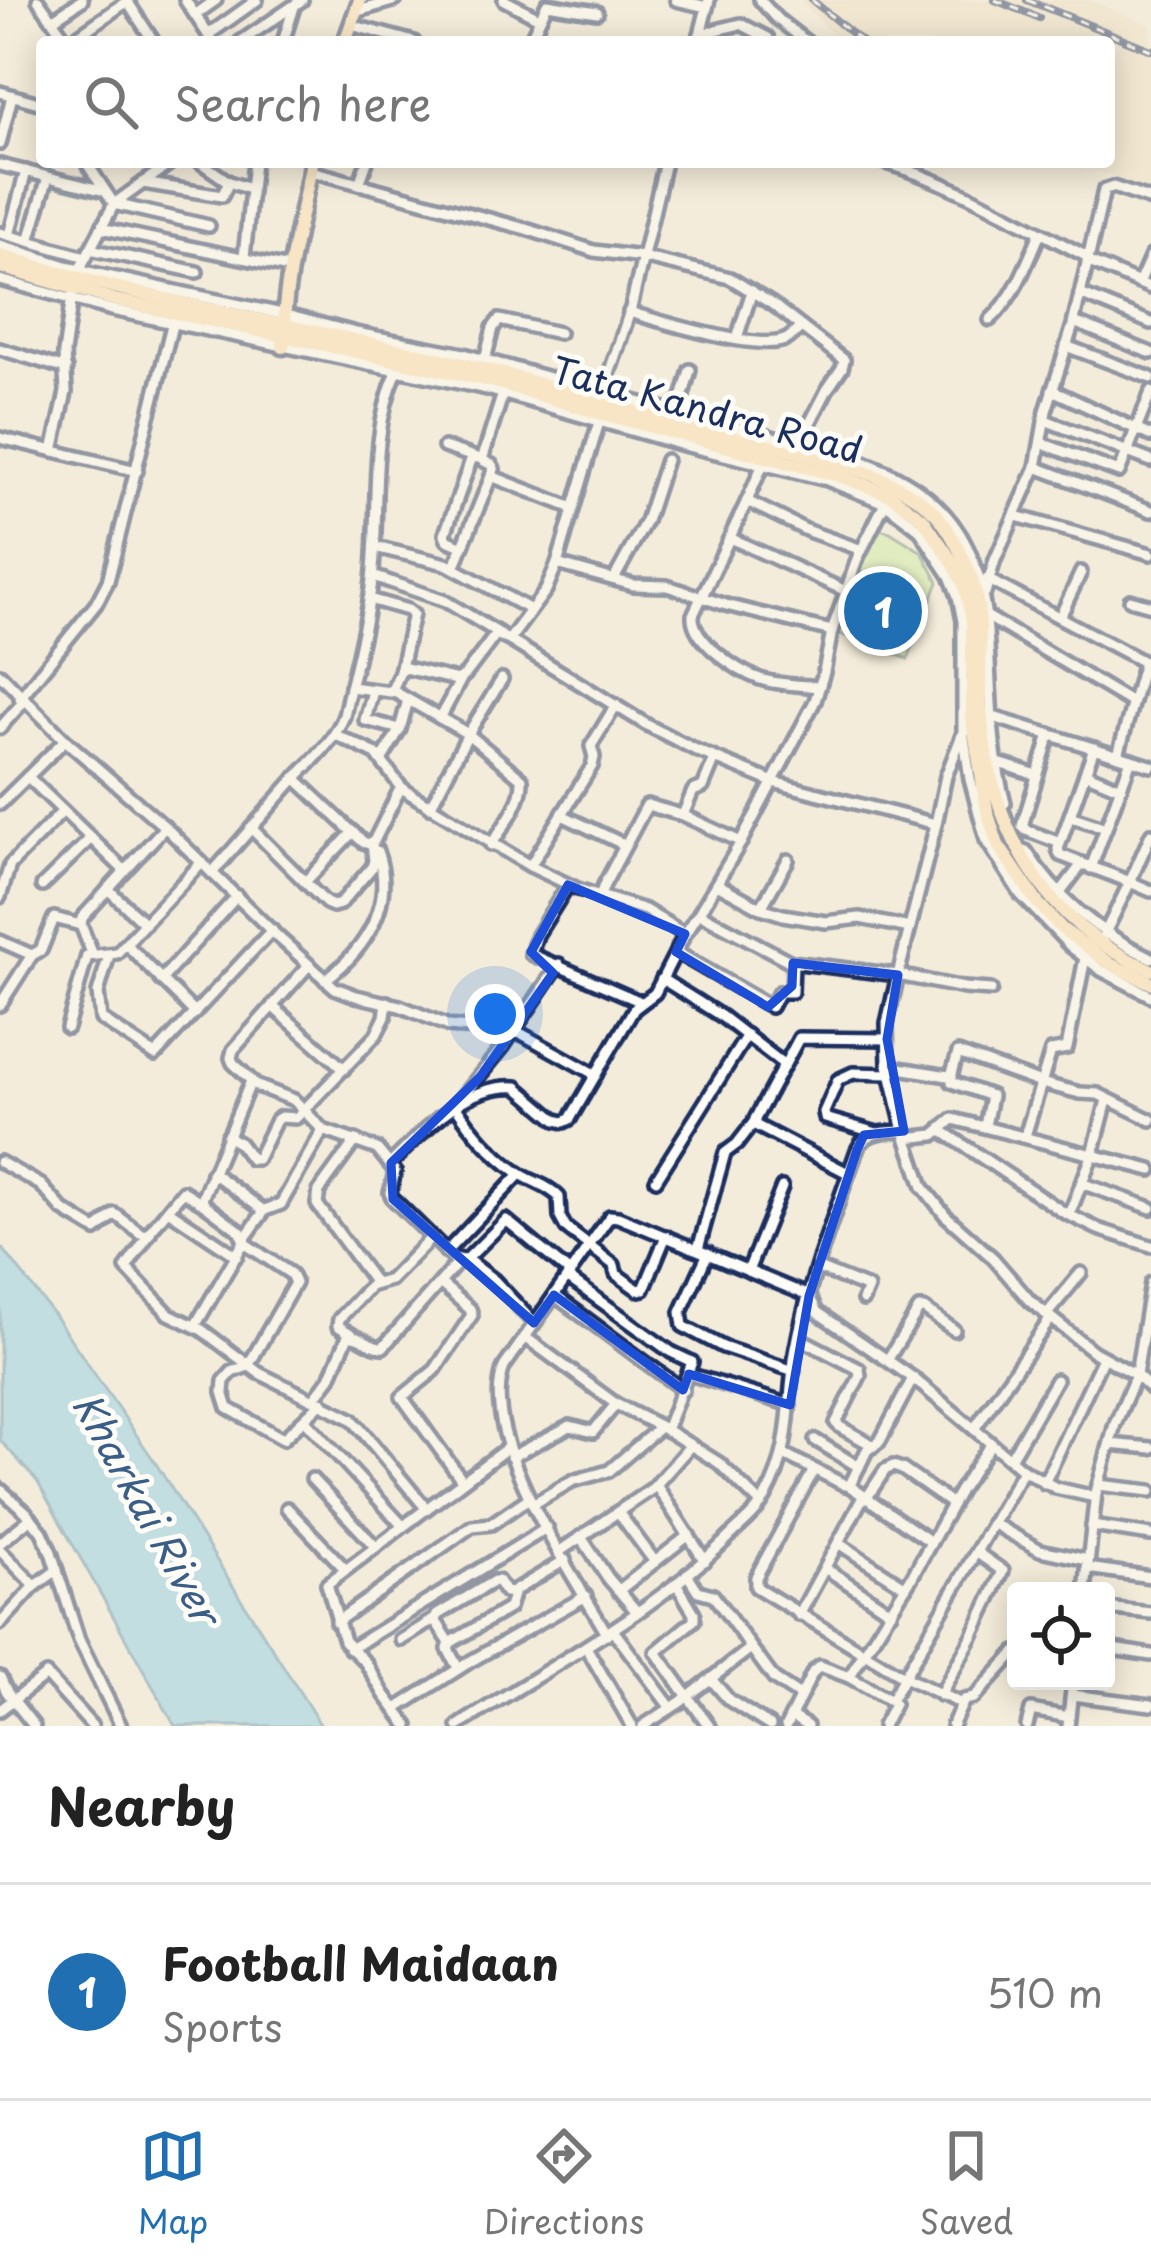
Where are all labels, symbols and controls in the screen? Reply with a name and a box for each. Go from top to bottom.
search box [36,36,1115,168]
text: Search here [174,68,431,136]
icon: search [78,69,144,135]
street label: Tata Kandra Road [546,341,869,475]
pin: 1 [844,566,922,656]
your location [465,984,525,1044]
water label: Kharkai River [60,1381,239,1639]
map controls [1007,1582,1115,1690]
button: locate [1007,1582,1115,1690]
text: Nearby [48,1766,235,1843]
text: Football Maidaan [162,1928,559,1996]
text: 1 [78,1962,96,2021]
text: 510 m [986,1962,1103,2021]
text: Sports [162,1996,282,2055]
tab: Map [138,2123,208,2245]
tab: Directions [484,2123,644,2245]
tab: Saved [920,2123,1013,2245]

